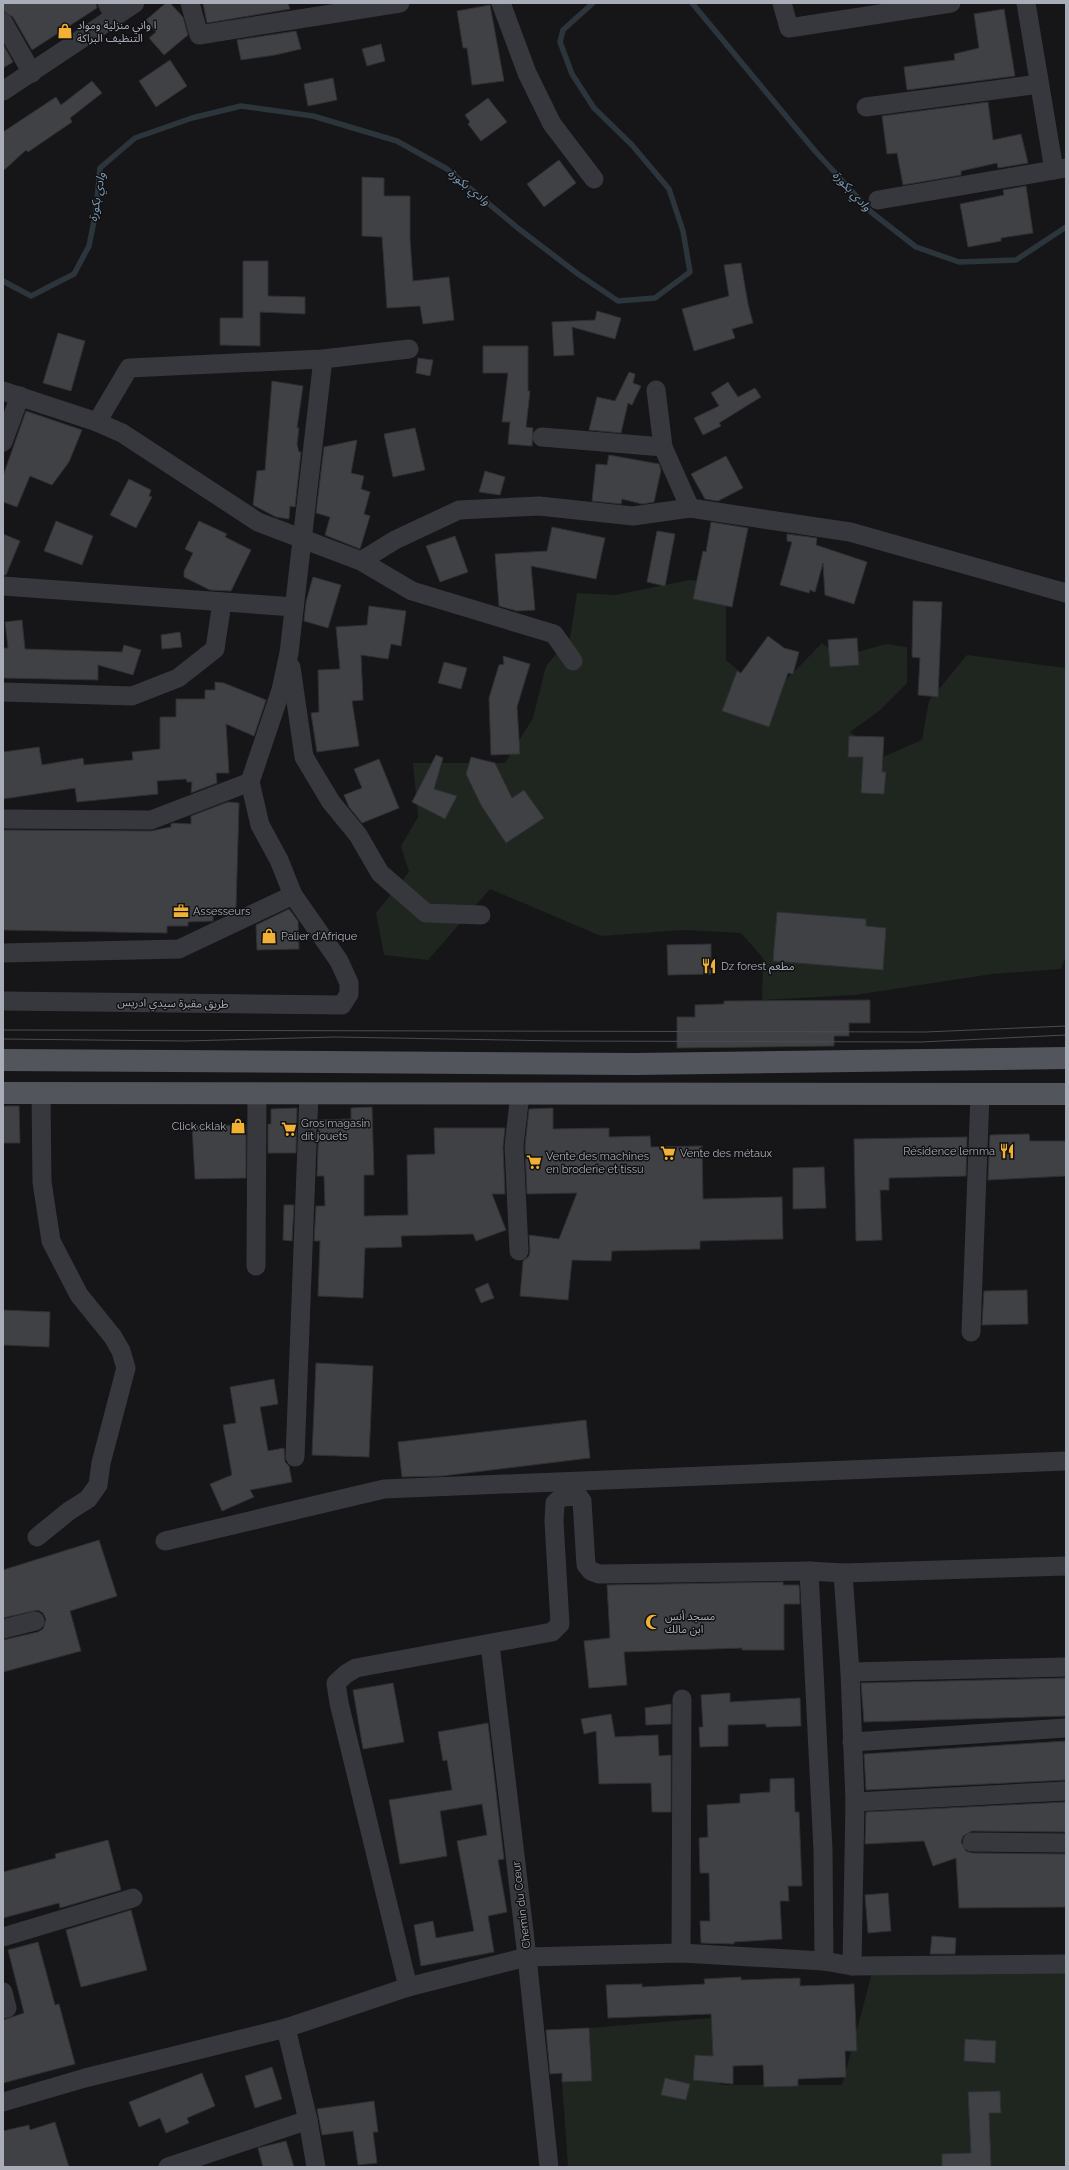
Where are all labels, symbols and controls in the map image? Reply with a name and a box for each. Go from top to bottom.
place label: ا واني منزلية ومواد التنظيف البراكة [77,19,156,45]
shop icon: ا واني منزلية ومواد التنظيف البراكة [56,22,74,40]
water label: وادي بكورة [443,166,493,211]
water label: وادي بكورة [828,168,875,216]
water label: وادي بكورة [86,171,111,223]
office icon: Assesseurs [172,902,190,920]
place label: Assesseurs [193,905,250,918]
shop icon: Palier d'Afrique [260,927,278,945]
place label: Palier d'Afrique [281,930,358,943]
restaurant icon: Dz forest مطعم [700,957,718,975]
place label: Dz forest مطعم [721,960,795,975]
street label: طريق مقبرة سيدي ادريس [117,996,229,1014]
shop icon: Click cklak [229,1117,247,1135]
place label: Gros magasin dit jouets [301,1117,370,1143]
place label: Click cklak [172,1120,226,1133]
supermarket icon: Gros magasin dit jouets [280,1120,298,1138]
restaurant icon: Résidence lemma [998,1142,1016,1160]
supermarket icon: Vente des métaux [659,1144,677,1162]
place label: Résidence lemma [903,1145,995,1158]
place label: Vente des métaux [680,1147,773,1160]
place label: Vente des machines en broderie et tissu [546,1150,649,1176]
supermarket icon: Vente des machines en broderie et tissu [525,1153,543,1171]
place label: مسجد أنس ابن مالك [665,1610,716,1636]
mosque icon: مسجد أنس ابن مالك [644,1613,662,1631]
street label: Chemin du Cœur [510,1861,533,1949]

